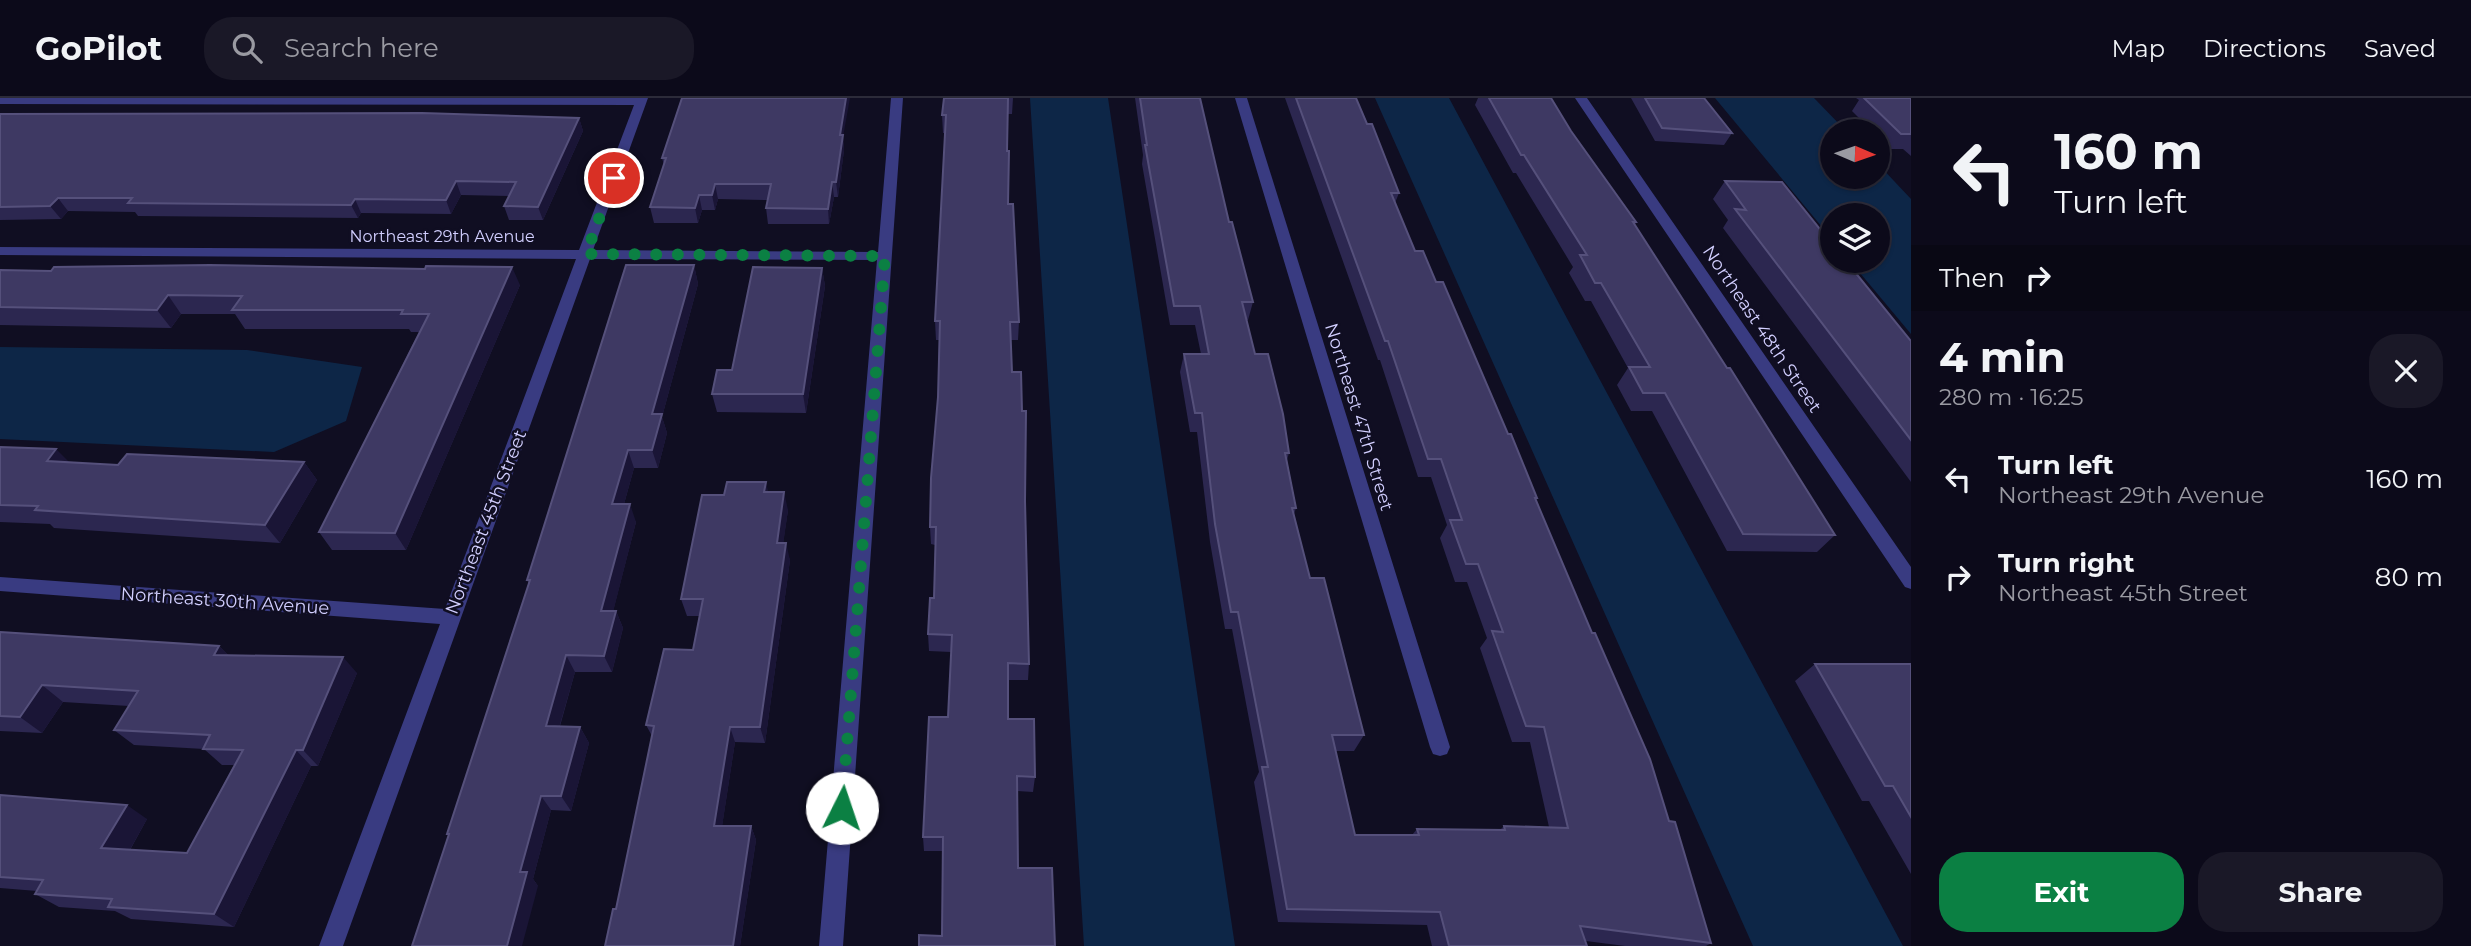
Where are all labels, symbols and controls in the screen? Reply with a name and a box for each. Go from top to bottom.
search box [204,17,694,80]
text: GoPilot [35,28,162,68]
icon: search [228,29,266,67]
text: Search here [284,32,439,64]
text: Map [2112,34,2165,63]
text: Directions [2203,34,2326,63]
text: Saved [2364,34,2436,63]
north arrow [1820,119,1890,189]
map controls [1820,119,1890,273]
text: 160 m [2054,122,2203,181]
icon: left [1939,126,2030,217]
pin [584,148,644,208]
icon: arrive [595,159,633,197]
text: Turn left [2054,182,2188,221]
button: layers [1820,203,1890,273]
street label: Northeast 29th Avenue [349,227,535,246]
street label: Northeast 48th Street [1698,241,1826,417]
icon: right [2019,259,2057,297]
text: Then [1939,262,2005,294]
street label: Northeast 47th Street [1320,321,1398,513]
text: 4 min [1939,331,2066,383]
button: close [2369,334,2443,408]
text: 280 m · 16:25 [1939,383,2084,411]
street label: Northeast 45th Street [441,427,531,617]
text: Turn left [1998,449,2114,481]
icon: left [1939,460,1977,498]
text: 160 m [2366,463,2443,495]
text: Northeast 29th Avenue [1998,481,2264,509]
text: Turn right [1998,547,2134,579]
icon: right [1939,558,1977,596]
text: 80 m [2375,561,2443,593]
text: Northeast 45th Street [1998,579,2248,607]
street label: Northeast 30th Avenue [120,583,330,619]
position arrow [805,771,879,845]
button: Exit [1939,852,2184,932]
button: Share [2198,852,2443,932]

